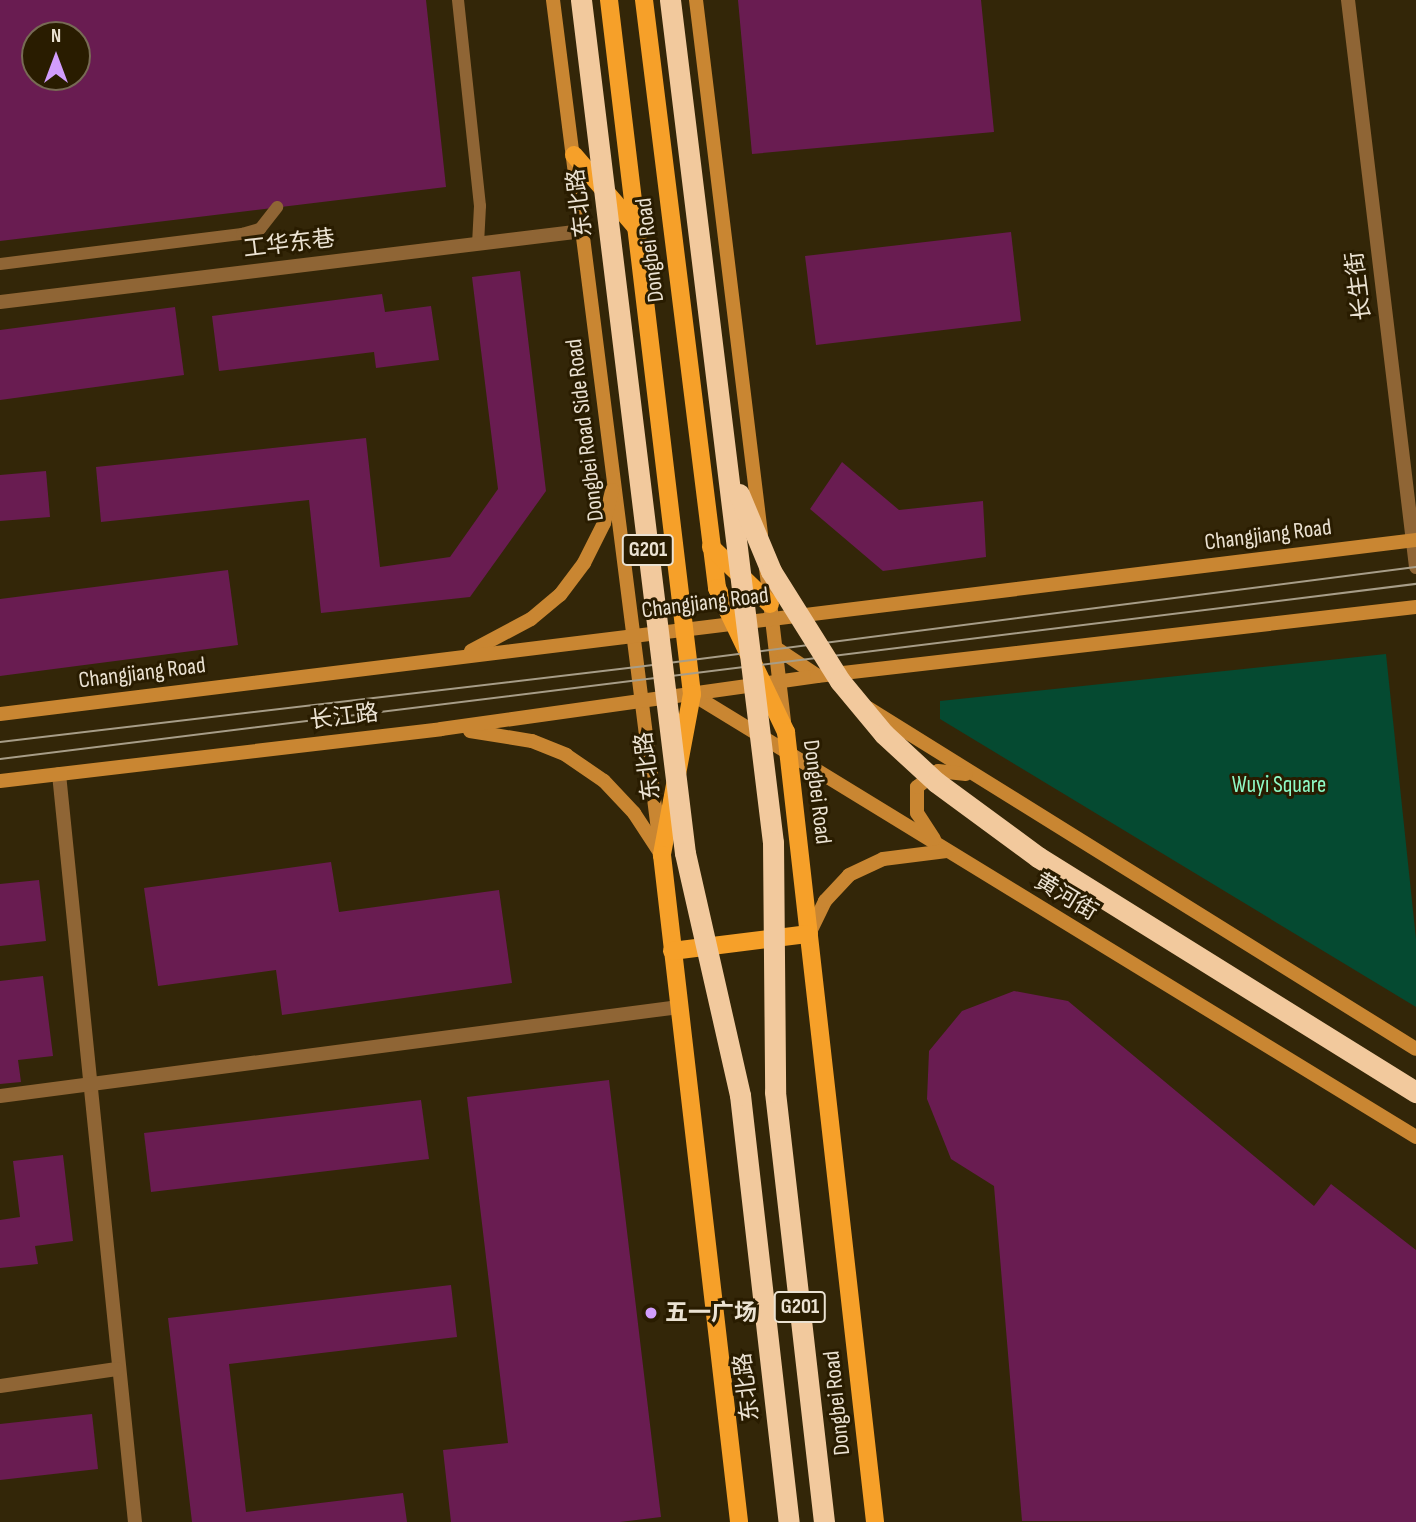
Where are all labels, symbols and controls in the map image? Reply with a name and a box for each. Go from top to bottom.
north arrow [21,21,91,91]
text: N [51,25,61,48]
street label: 东北路 [562,167,598,239]
street label: Dongbei Road [630,196,670,304]
street label: 工华东巷 [242,225,336,263]
street label: 长生街 [1341,250,1377,322]
street label: Dongbei Road Side Road [560,337,610,523]
street label: Changjiang Road [1203,514,1333,556]
road number: G201 [622,532,674,568]
street label: Changjiang Road [640,582,770,624]
street label: Changjiang Road [77,652,207,694]
street label: 长江路 [308,699,380,735]
street label: 东北路 [630,730,666,802]
street label: Dongbei Road [797,738,837,846]
park label: Wuyi Square [1232,771,1326,799]
street label: 黄河街 [1029,867,1103,927]
road number: G201 [774,1290,826,1324]
place label: 五一广场 [665,1299,757,1327]
marker: 五一广场 [643,1305,659,1321]
street label: Dongbei Road [818,1349,856,1457]
street label: 东北路 [729,1351,765,1423]

